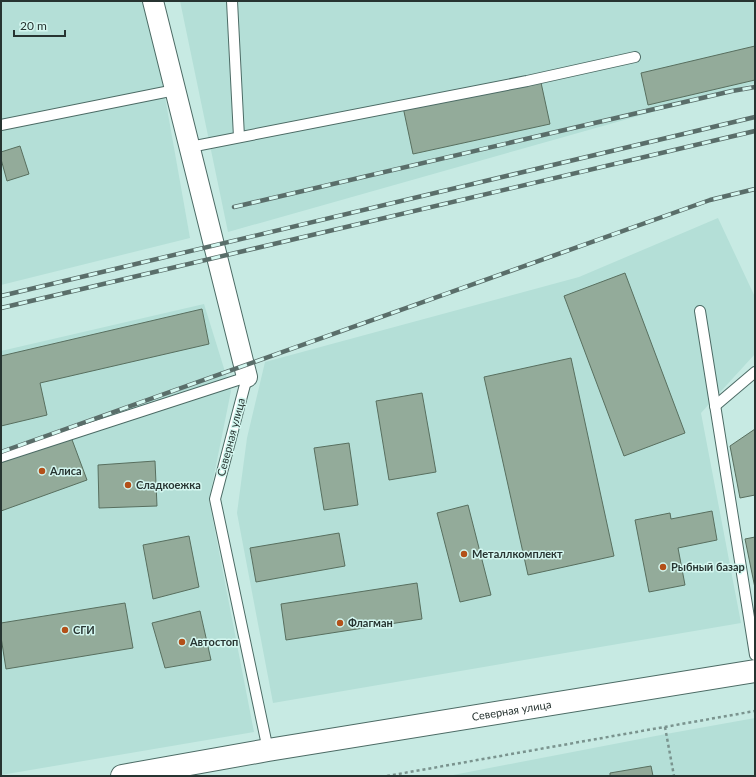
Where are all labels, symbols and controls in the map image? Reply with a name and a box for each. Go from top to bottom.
scale bar [14,12,65,38]
text: 20 m [20,18,47,33]
street label: Северная улица [214,396,247,477]
place label: Алиса [49,464,82,477]
marker: Алиса [37,466,47,476]
place label: Сладкоежка [136,478,201,491]
marker: Сладкоежка [123,480,133,490]
place label: Металлкомплект [472,547,563,560]
marker: Металлкомплект [459,549,469,559]
place label: Рыбный базар [671,560,745,573]
marker: Рыбный базар [658,562,668,572]
place label: Флагман [348,616,393,629]
marker: Флагман [335,618,345,628]
place label: СГИ [73,623,95,636]
marker: СГИ [60,625,70,635]
place label: Автостоп [189,635,238,648]
marker: Автостоп [177,637,187,647]
street label: Северная улица [471,697,552,723]

